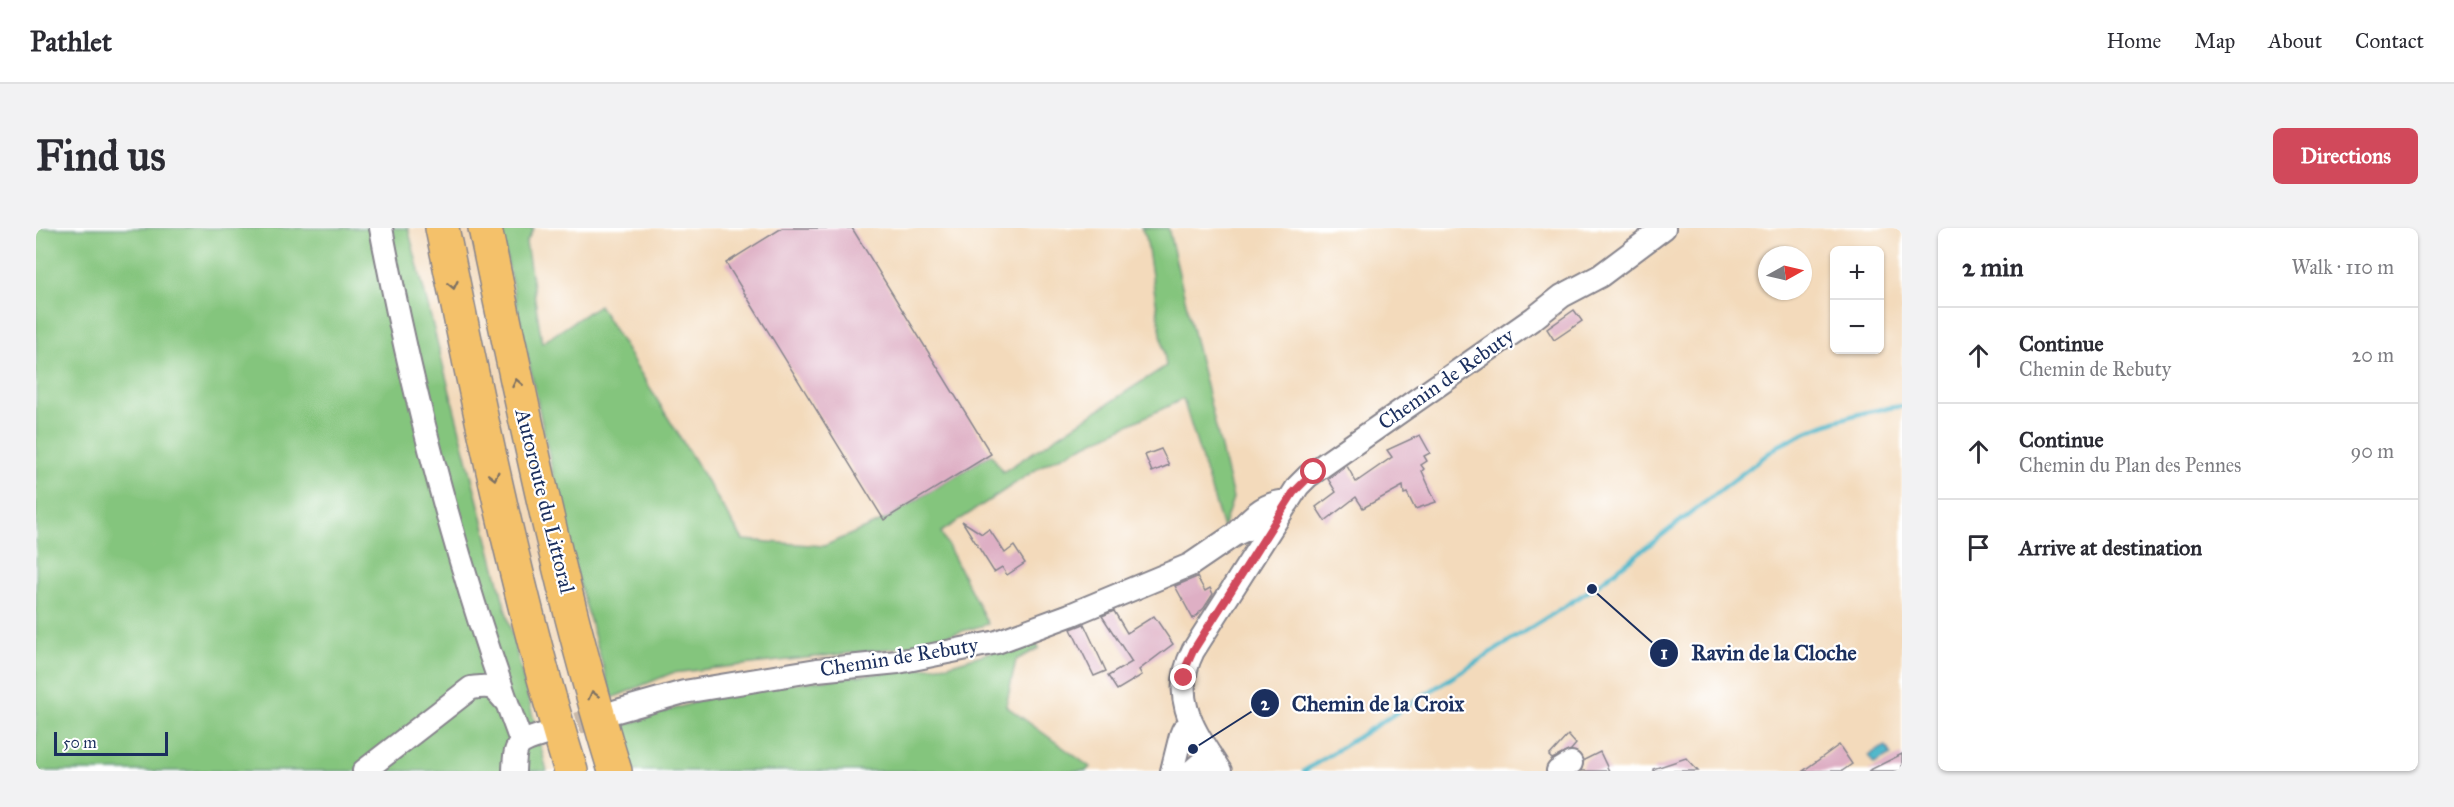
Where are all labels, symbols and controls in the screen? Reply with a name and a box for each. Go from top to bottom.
text: Pathlet [30,24,112,59]
text: Home [2106,28,2161,54]
text: Map [2194,28,2235,54]
text: About [2268,28,2322,54]
text: Contact [2355,28,2424,54]
button: Directions [2273,128,2418,184]
text: Find us [36,130,166,182]
north arrow [1758,246,1812,300]
map controls [1830,246,1884,354]
button: + [1830,246,1884,300]
text: 2 min [1962,251,2023,283]
text: Walk · 110 m [2291,255,2394,279]
one-way arrow [446,280,459,290]
button: − [1830,300,1884,354]
street label: Chemin de Rebuty [1373,322,1520,435]
text: Continue [2019,330,2104,357]
icon: ahead [1962,339,1995,372]
text: 20 m [2351,343,2394,367]
text: Chemin de Rebuty [2019,357,2171,381]
one-way arrow [511,378,524,388]
street label: Autoroute du Littoral [509,405,581,596]
text: Continue [2019,426,2104,453]
icon: ahead [1962,435,1995,468]
text: 90 m [2351,439,2394,463]
text: Chemin du Plan des Pennes [2019,453,2241,477]
route start [1300,458,1326,484]
one-way arrow [487,471,500,481]
icon: arrive [1962,531,1995,564]
text: Arrive at destination [2019,534,2202,561]
street label: Chemin de Rebuty [818,631,981,682]
callout: Ravin de la Cloche [1649,633,1869,673]
text: Ravin de la Cloche [1691,639,1857,666]
text: 1 [1660,642,1668,664]
route end [1170,664,1196,690]
callout: Chemin de la Croix [1250,683,1477,723]
one-way arrow [587,690,600,700]
text: Chemin de la Croix [1292,690,1465,717]
text: 2 [1261,693,1271,715]
scale bar [54,729,168,756]
text: 50 m [63,733,97,752]

